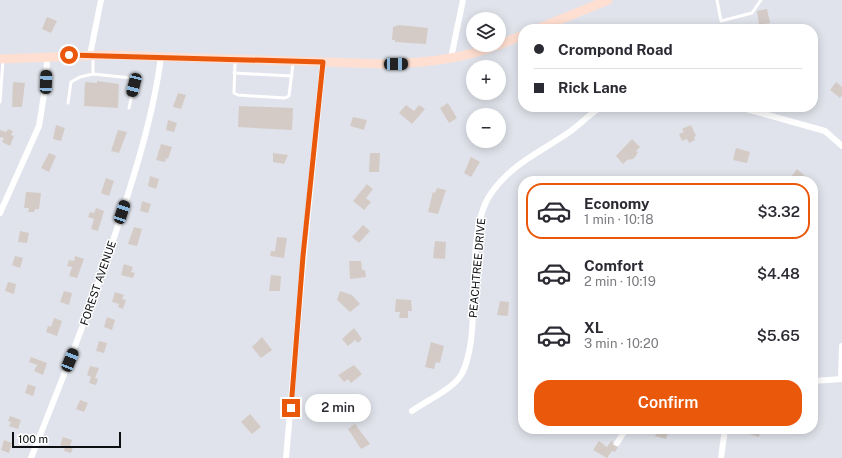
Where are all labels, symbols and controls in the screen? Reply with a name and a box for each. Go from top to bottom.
map controls [466,12,506,148]
button: layers [466,12,506,52]
text: Crompond Road [558,41,673,58]
route start [60,46,78,64]
car [384,58,408,70]
button: + [466,60,506,100]
car [40,70,52,94]
car [125,72,143,98]
text: Rick Lane [558,79,627,96]
button: − [466,108,506,148]
icon: car [536,193,572,229]
text: Economy [584,195,649,212]
car [113,199,131,225]
text: $3.32 [757,203,800,220]
text: 1 min · 10:18 [584,212,654,227]
street label: PEACHTREE DRIVE [467,218,487,318]
street label: FOREST AVENUE [78,239,118,327]
icon: car [536,255,572,291]
text: Comfort [584,257,644,274]
text: $4.48 [757,265,800,282]
text: 2 min · 10:19 [584,274,656,289]
icon: car [536,317,572,353]
text: XL [584,319,603,336]
text: $5.65 [757,327,800,344]
text: 3 min · 10:20 [584,336,659,351]
car [60,347,80,373]
button: Confirm [534,380,802,426]
callout: 2 min [305,394,371,422]
route end [282,399,300,417]
text: 2 min [321,400,355,415]
scale bar [12,430,121,449]
text: 100 m [18,433,48,445]

